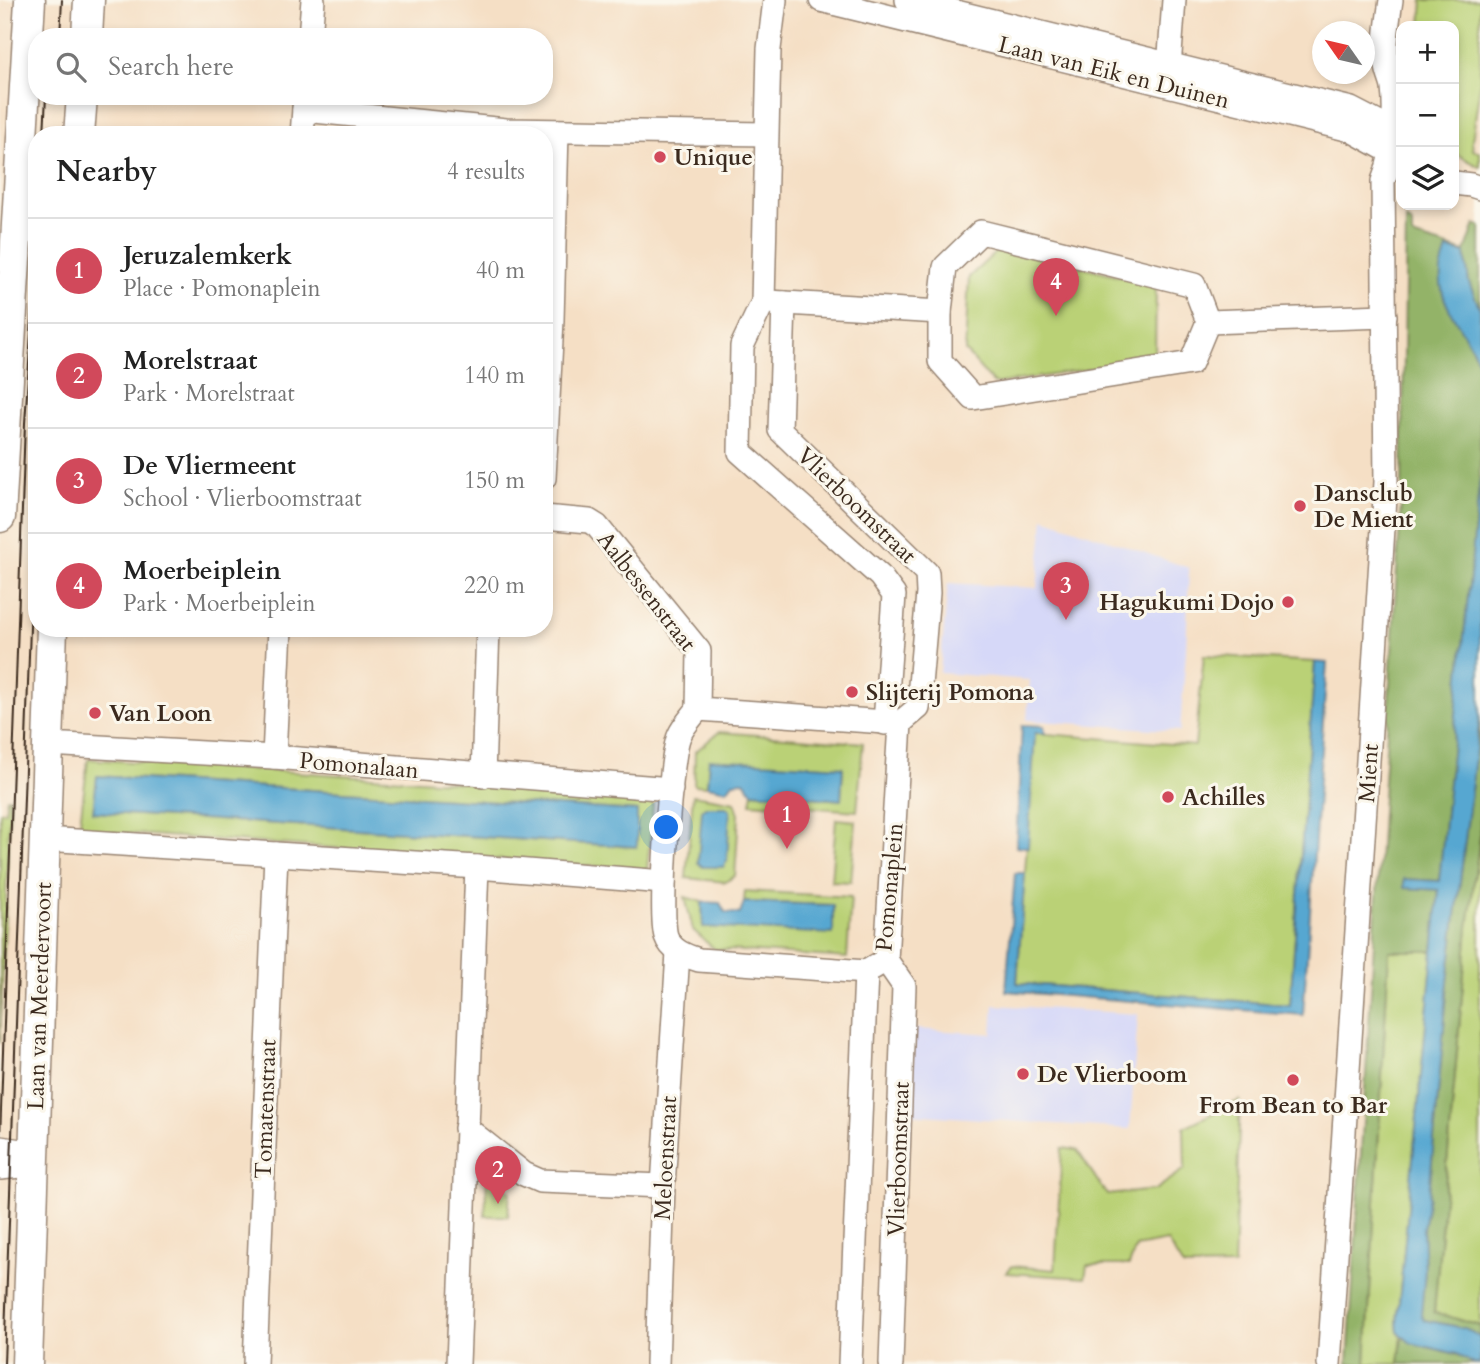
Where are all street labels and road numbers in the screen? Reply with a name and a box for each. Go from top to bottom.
street label: Laan van Eik en Duinen [995,29,1233,116]
street label: Vlierboomstraat [790,440,923,570]
street label: Aalbessenstraat [590,525,703,658]
street label: Mient [1351,743,1386,804]
street label: Pomonalaan [298,745,420,786]
street label: Pomonaplein [868,821,911,953]
street label: Laan van Meerdervoort [20,882,59,1111]
street label: Tomatenstraat [248,1039,283,1180]
street label: Vlierboomstraat [880,1081,917,1237]
street label: Meloenstraat [647,1095,684,1221]

